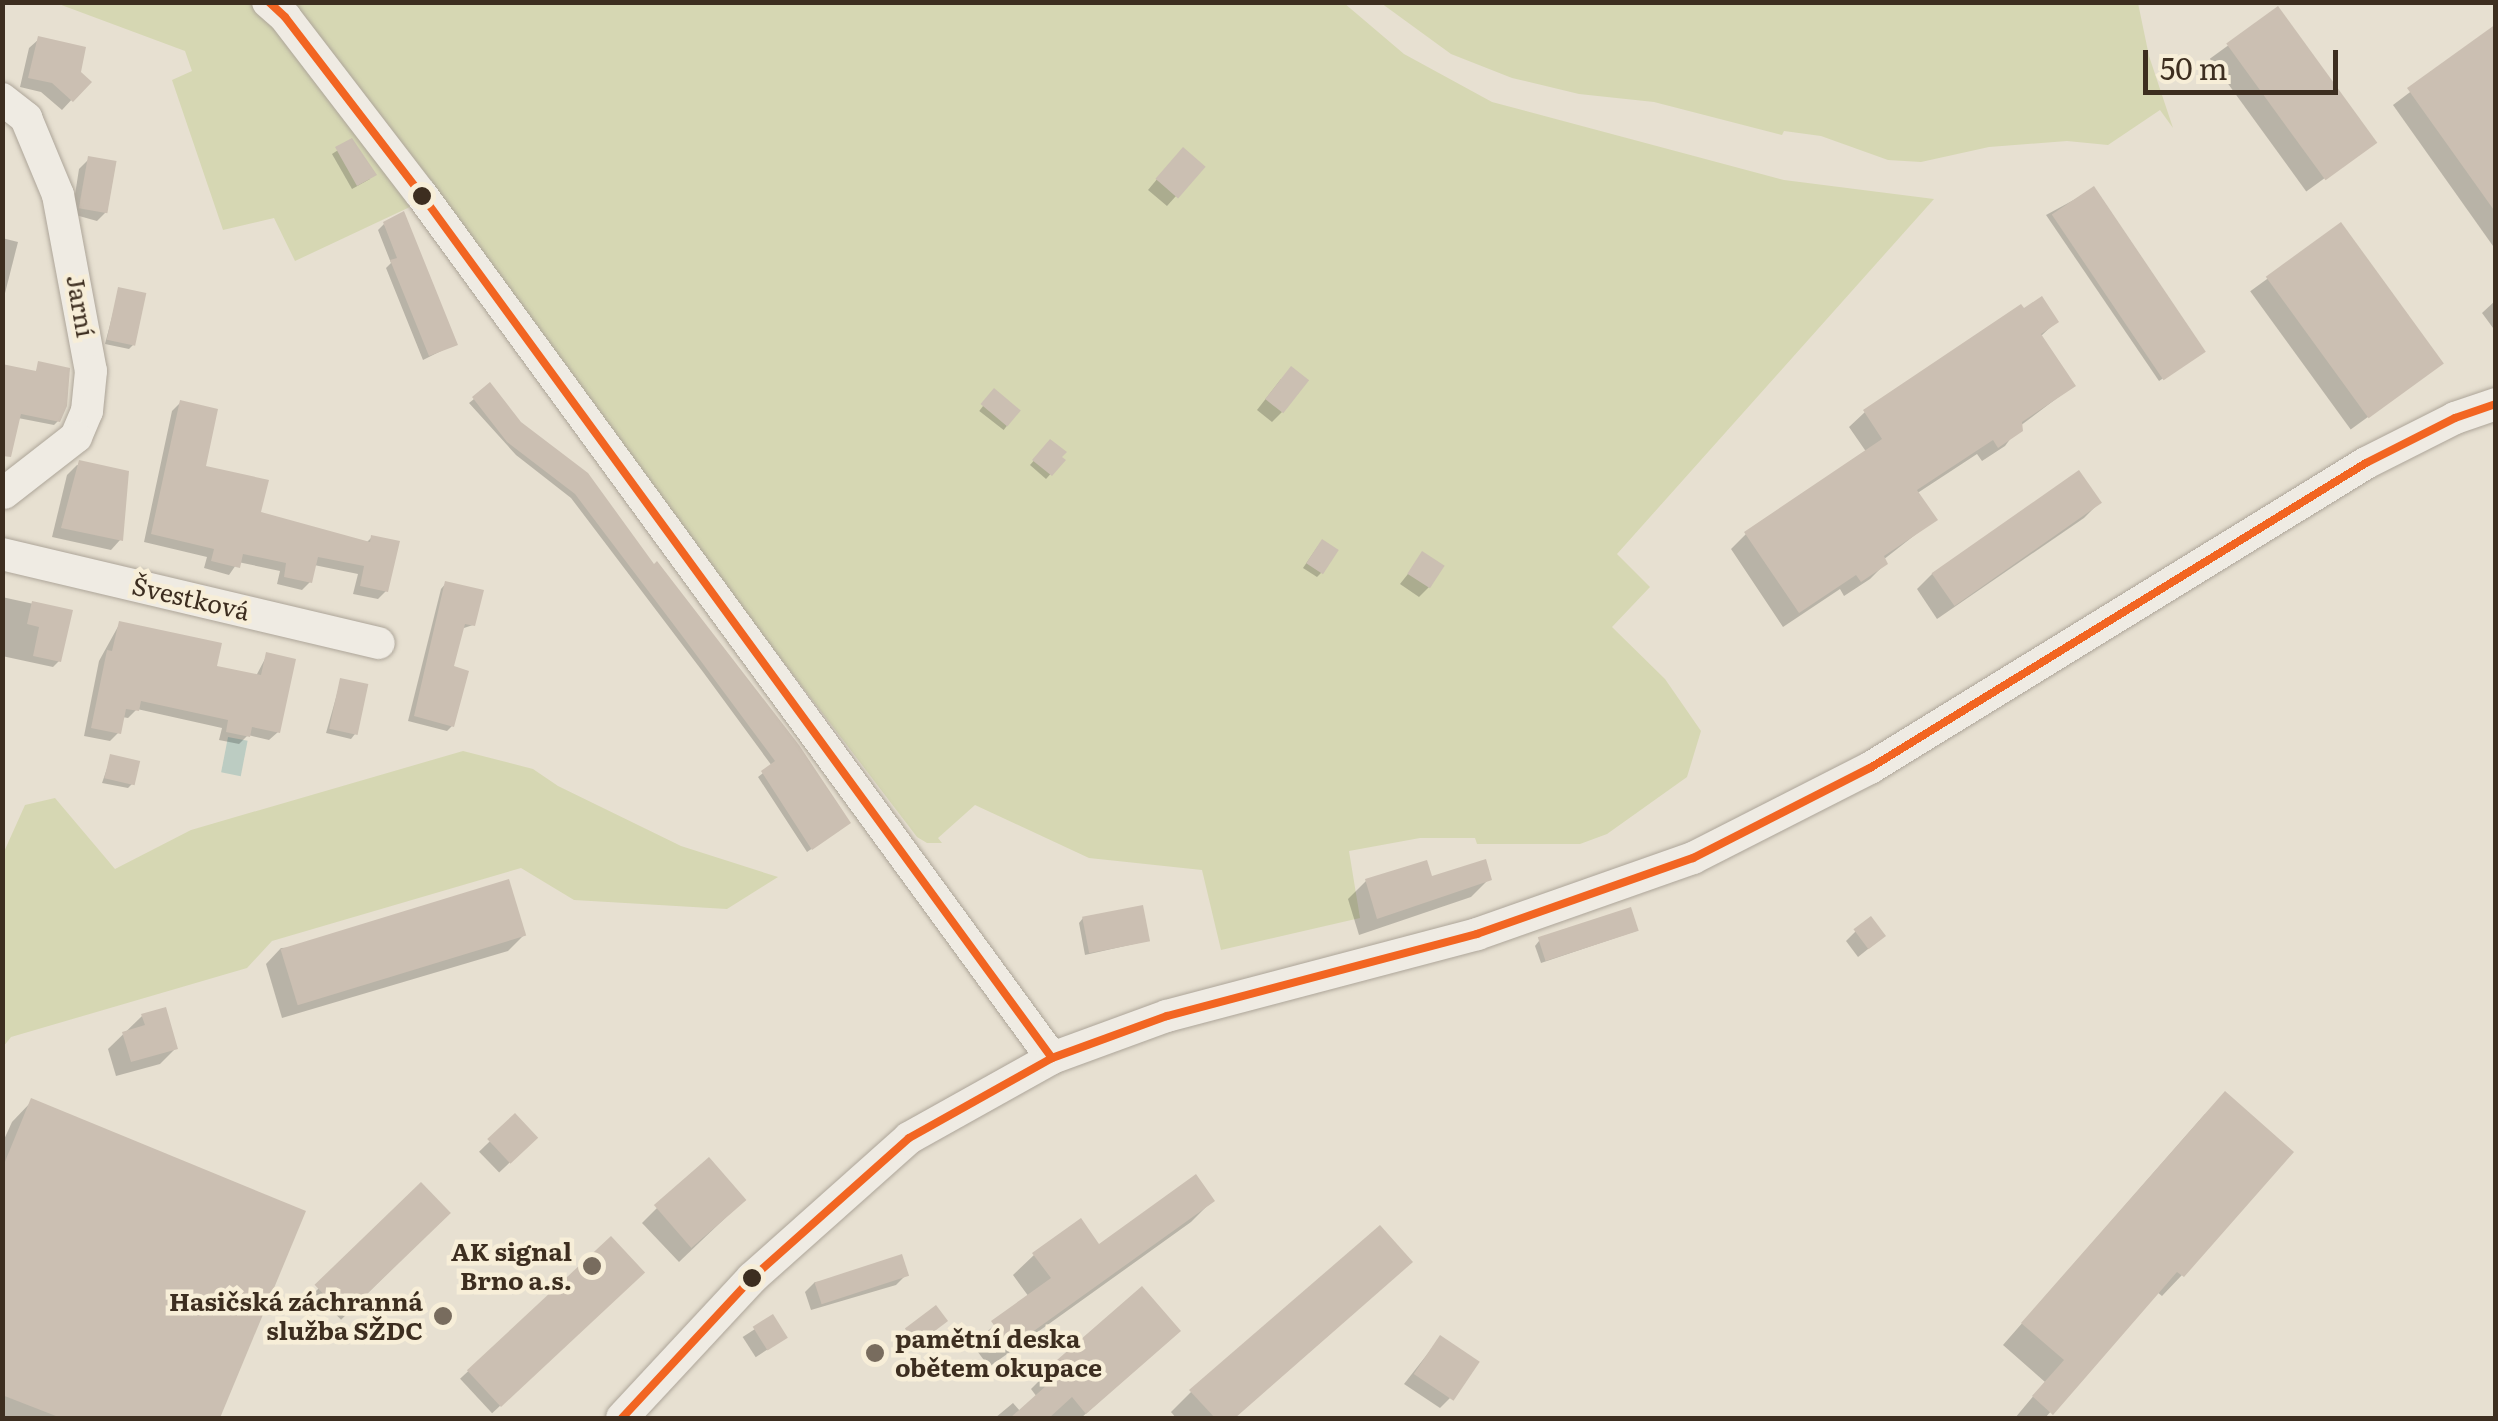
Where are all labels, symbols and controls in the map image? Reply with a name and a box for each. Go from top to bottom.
scale bar [2148,30,2343,92]
text: 50 m [2160,45,2228,89]
unlabelled marker [412,186,432,206]
street label: Jarní [61,272,101,340]
street label: Švestková [129,570,253,626]
place label: AK signal Brno a.s. [451,1237,572,1296]
marker: AK signal Brno a.s. [581,1255,603,1277]
unlabelled marker [742,1268,762,1288]
place label: Hasičská záchranná služba SŽDC [169,1287,423,1346]
marker: Hasičská záchranná služba SŽDC [432,1305,454,1327]
place label: pamětní deska obětem okupace [895,1324,1102,1383]
marker: pamětní deska obětem okupace [864,1342,886,1364]

